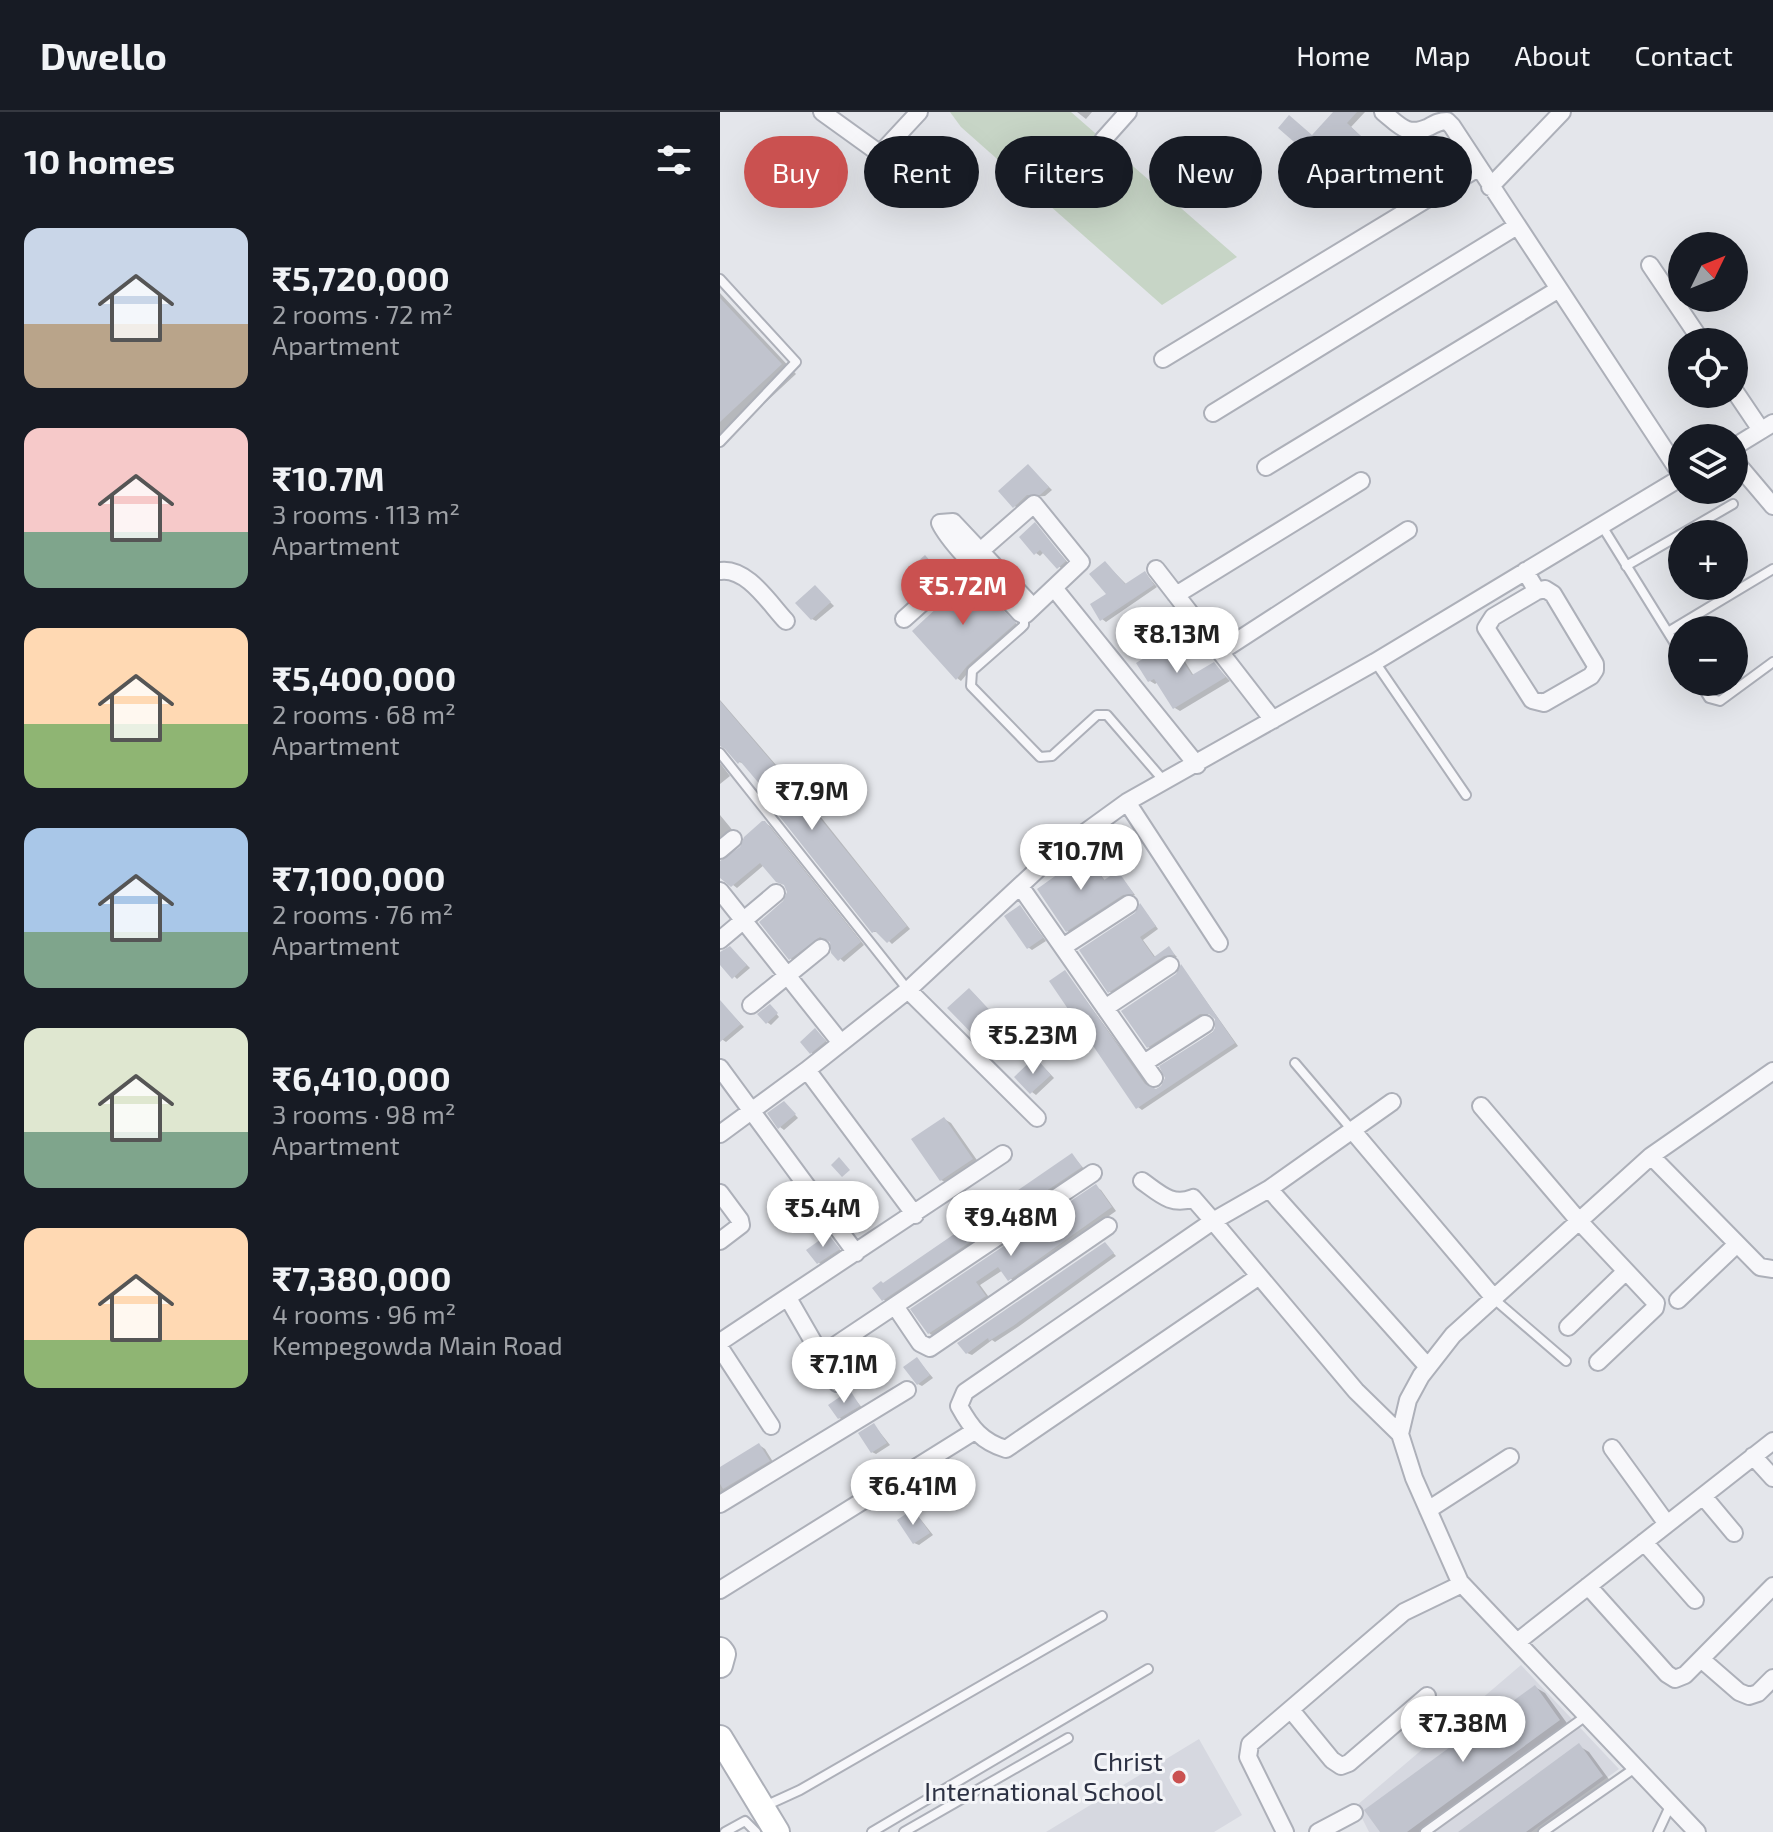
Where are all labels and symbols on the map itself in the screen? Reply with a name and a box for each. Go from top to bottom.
north arrow [1668,232,1748,312]
pin: ₹5.72M [898,559,1028,627]
pin: ₹8.13M [1112,607,1242,675]
pin: ₹7.9M [756,764,868,832]
pin: ₹10.7M [1016,824,1146,892]
pin: ₹5.23M [968,1008,1098,1076]
pin: ₹5.4M [767,1181,879,1249]
pin: ₹9.48M [946,1190,1076,1258]
pin: ₹7.1M [788,1337,900,1405]
pin: ₹6.41M [848,1459,978,1527]
pin: ₹7.38M [1398,1696,1528,1764]
place label: Christ International School [924,1745,1163,1806]
marker: Christ International School [1170,1768,1188,1786]

